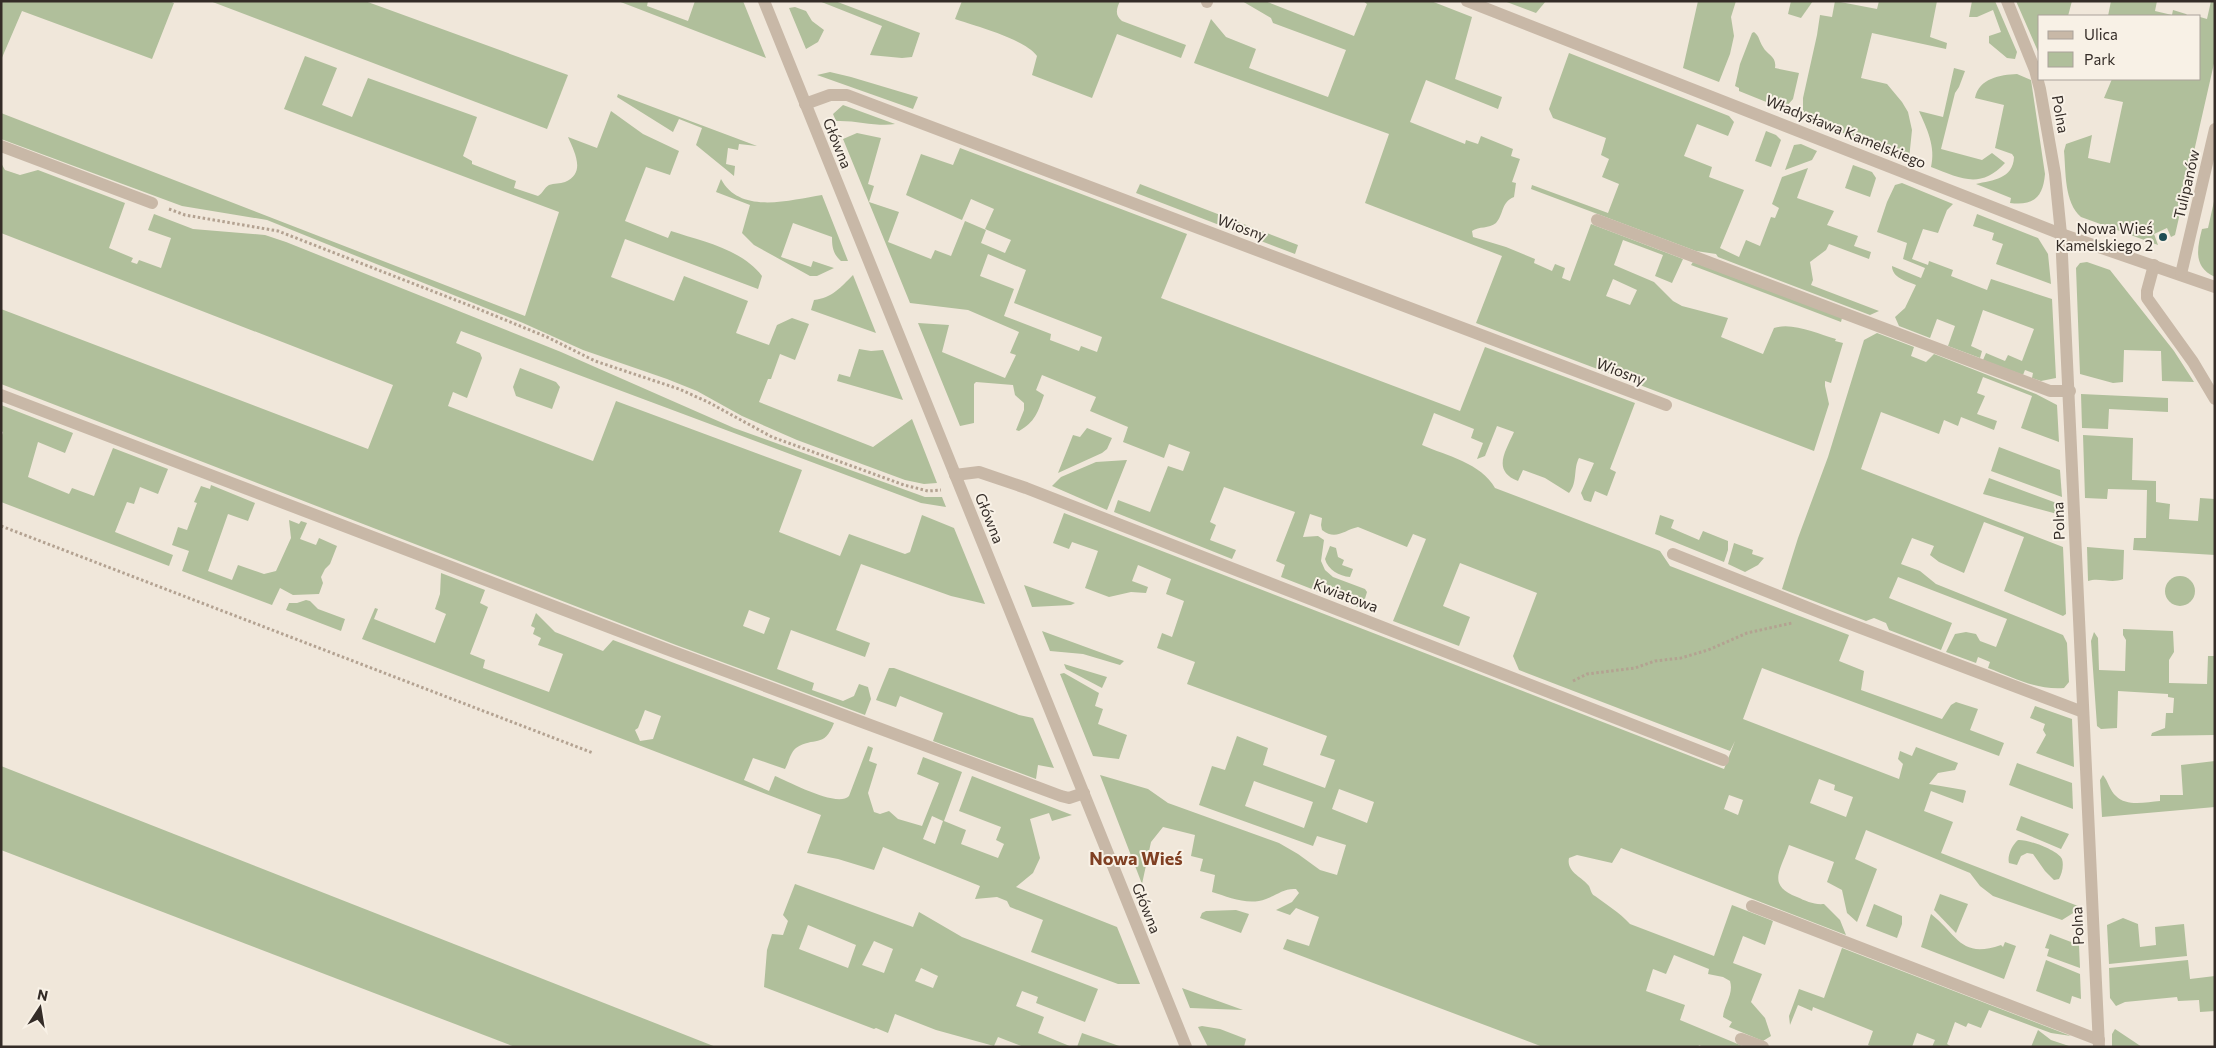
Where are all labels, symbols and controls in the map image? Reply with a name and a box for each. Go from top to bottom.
legend [2038,15,2201,80]
text: Ulica [2084,25,2118,43]
text: Park [2084,50,2115,68]
street label: Władysława Kamelskiego [1763,90,1929,172]
street label: Polna [2049,94,2073,134]
street label: Główna [820,115,856,171]
street label: Tulipanów [2169,148,2203,220]
street label: Wiosny [1215,210,1269,244]
place label: Nowa Wieś Kamelskiego 2 [2055,219,2153,254]
marker: Nowa Wieś Kamelskiego 2 [2157,231,2169,243]
street label: Wiosny [1594,353,1648,389]
street label: Główna [972,490,1008,546]
street label: Polna [2048,502,2068,540]
street label: Kwiatowa [1311,574,1381,616]
district label: Nowa Wieś [1089,847,1183,869]
street label: Główna [1129,880,1165,936]
street label: Polna [2067,906,2087,946]
north arrow [15,983,65,1033]
text: N [36,985,50,1004]

